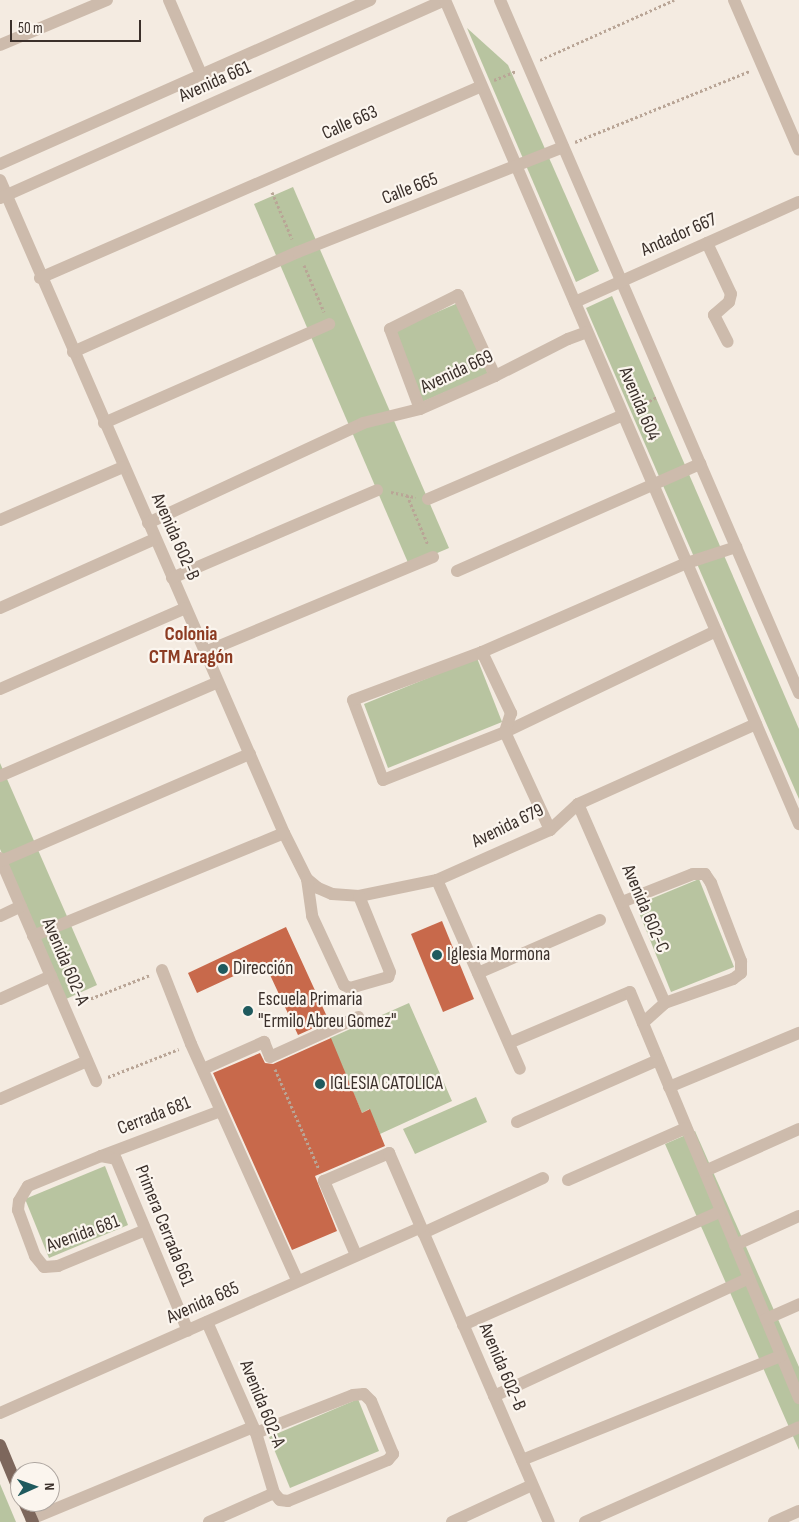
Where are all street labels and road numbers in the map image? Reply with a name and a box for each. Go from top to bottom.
street label: Avenida 661 [176,56,254,108]
street label: Calle 663 [319,101,381,145]
street label: Calle 665 [379,168,441,210]
street label: Andador 667 [638,208,720,262]
street label: Avenida 669 [417,345,497,399]
street label: Avenida 604 [613,364,665,444]
street label: Avenida 602-B [146,490,204,584]
street label: Avenida 679 [468,799,548,853]
street label: Avenida 602-C [616,862,674,956]
street label: Avenida 602-A [37,915,93,1009]
street label: Cerrada 681 [114,1092,194,1140]
street label: Primera Cerrada 661 [129,1162,199,1290]
street label: Avenida 681 [43,1210,123,1258]
street label: Avenida 685 [163,1277,243,1329]
street label: Avenida 602-B [473,1320,531,1414]
street label: Avenida 602-A [234,1357,290,1451]

